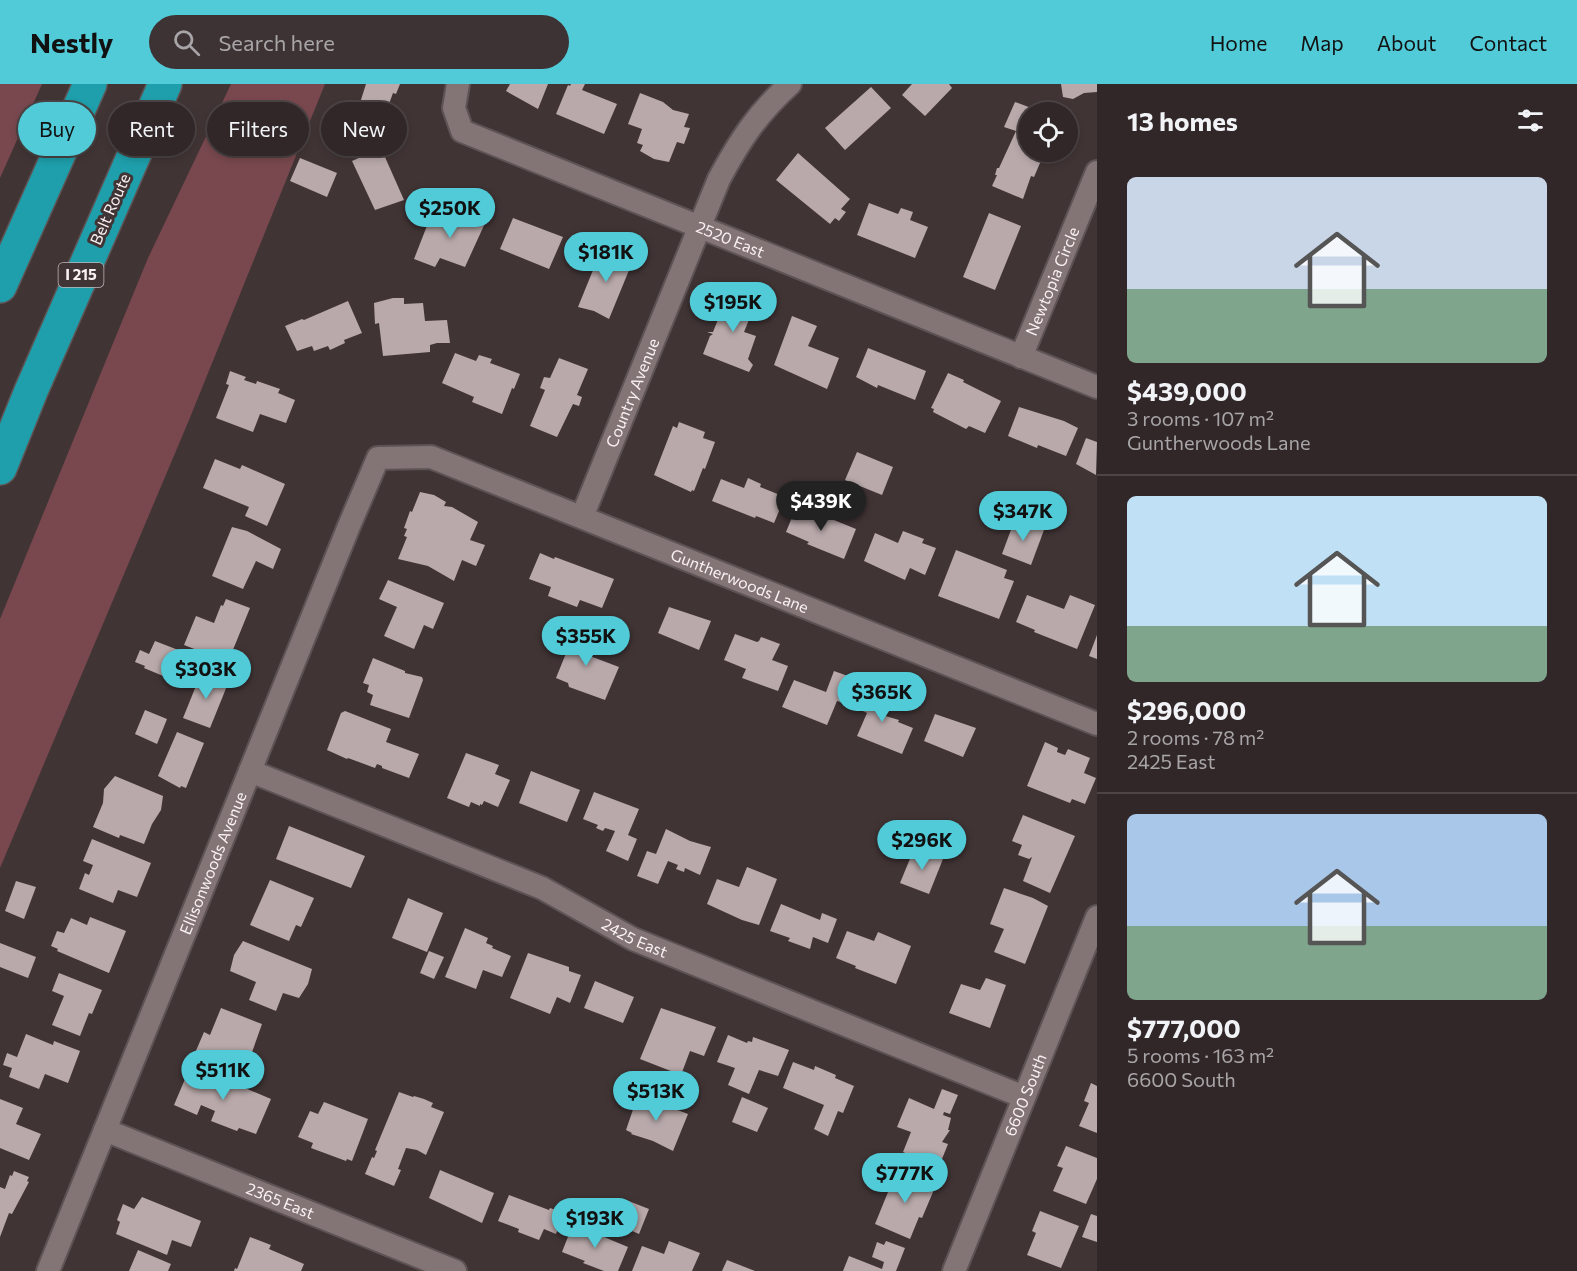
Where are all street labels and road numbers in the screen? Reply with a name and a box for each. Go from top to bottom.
street label: Belt Route [85,170,134,247]
street label: 2520 East [694,216,768,261]
street label: Newtopia Circle [1021,224,1083,338]
road number: I 215 [58,263,104,287]
street label: Country Avenue [601,335,663,450]
street label: Guntherwoods Lane [668,544,812,616]
street label: Ellisonwoods Avenue [175,789,250,937]
street label: 2425 East [599,914,671,961]
street label: 6600 South [1000,1051,1050,1139]
street label: 2365 East [244,1178,318,1223]

